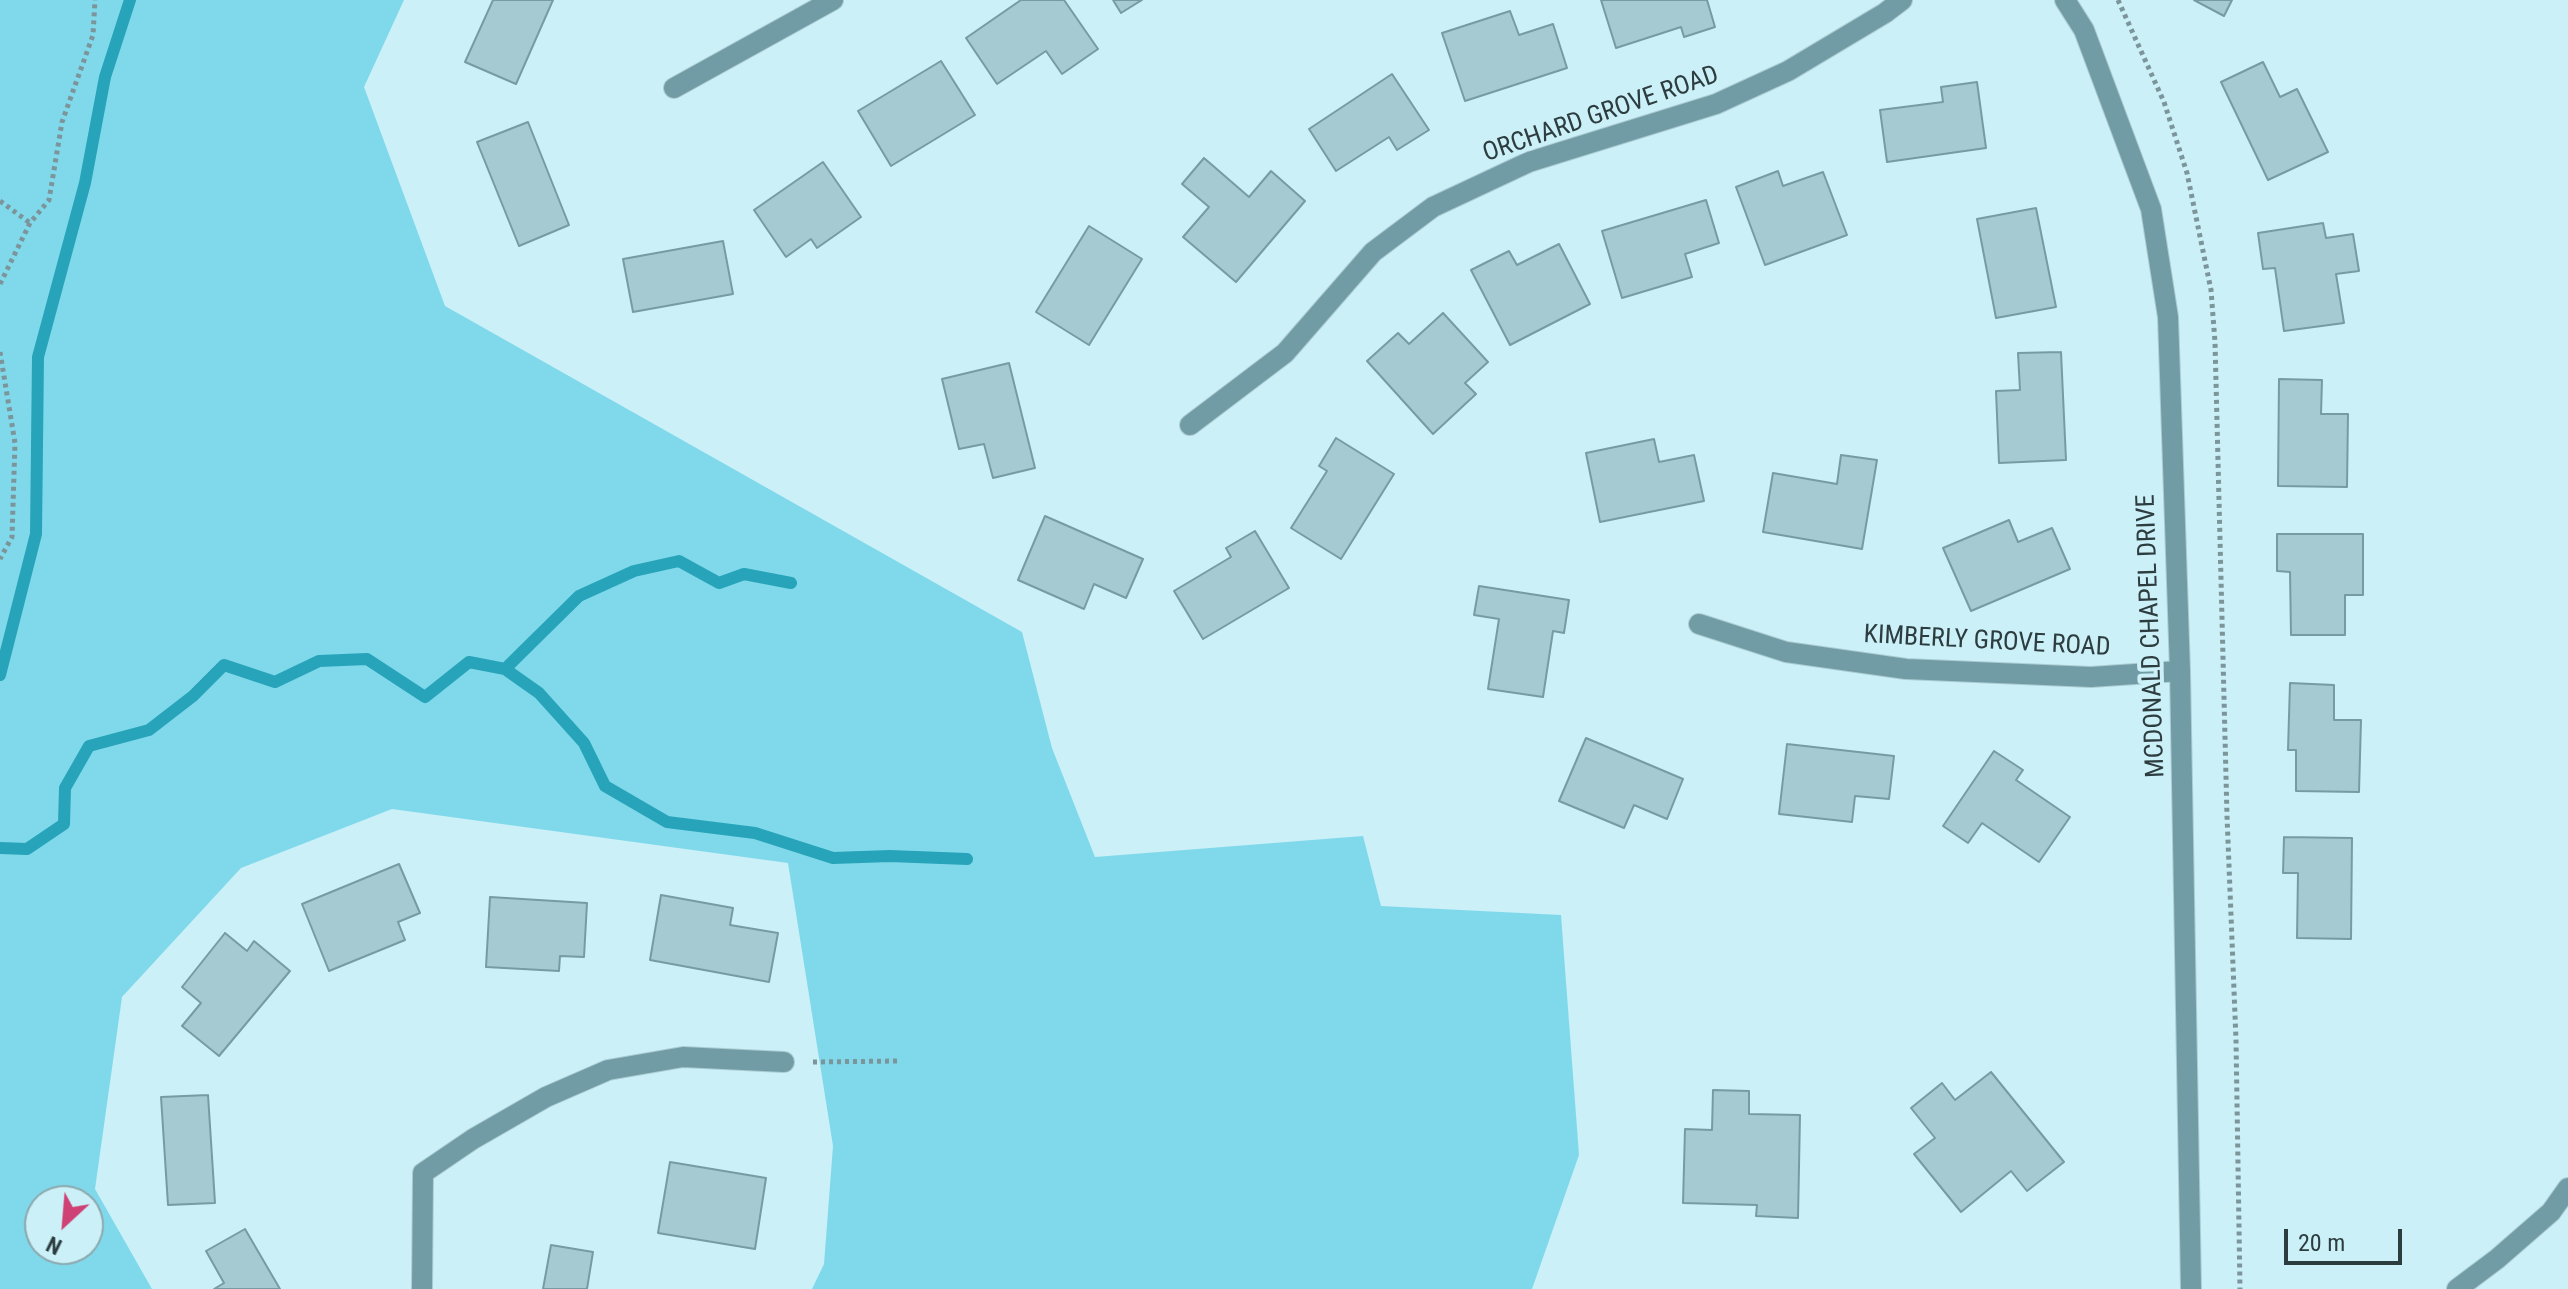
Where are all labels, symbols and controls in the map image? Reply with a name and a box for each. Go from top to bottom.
street label: ORCHARD GROVE ROAD [1479,60,1723,170]
street label: MCDONALD CHAPEL DRIVE [2131,494,2173,778]
street label: KIMBERLY GROVE ROAD [1863,620,2111,664]
north arrow [24,1185,104,1265]
scale bar [2288,1213,2406,1263]
text: 20 m [2298,1229,2345,1257]
text: N [43,1231,66,1259]

